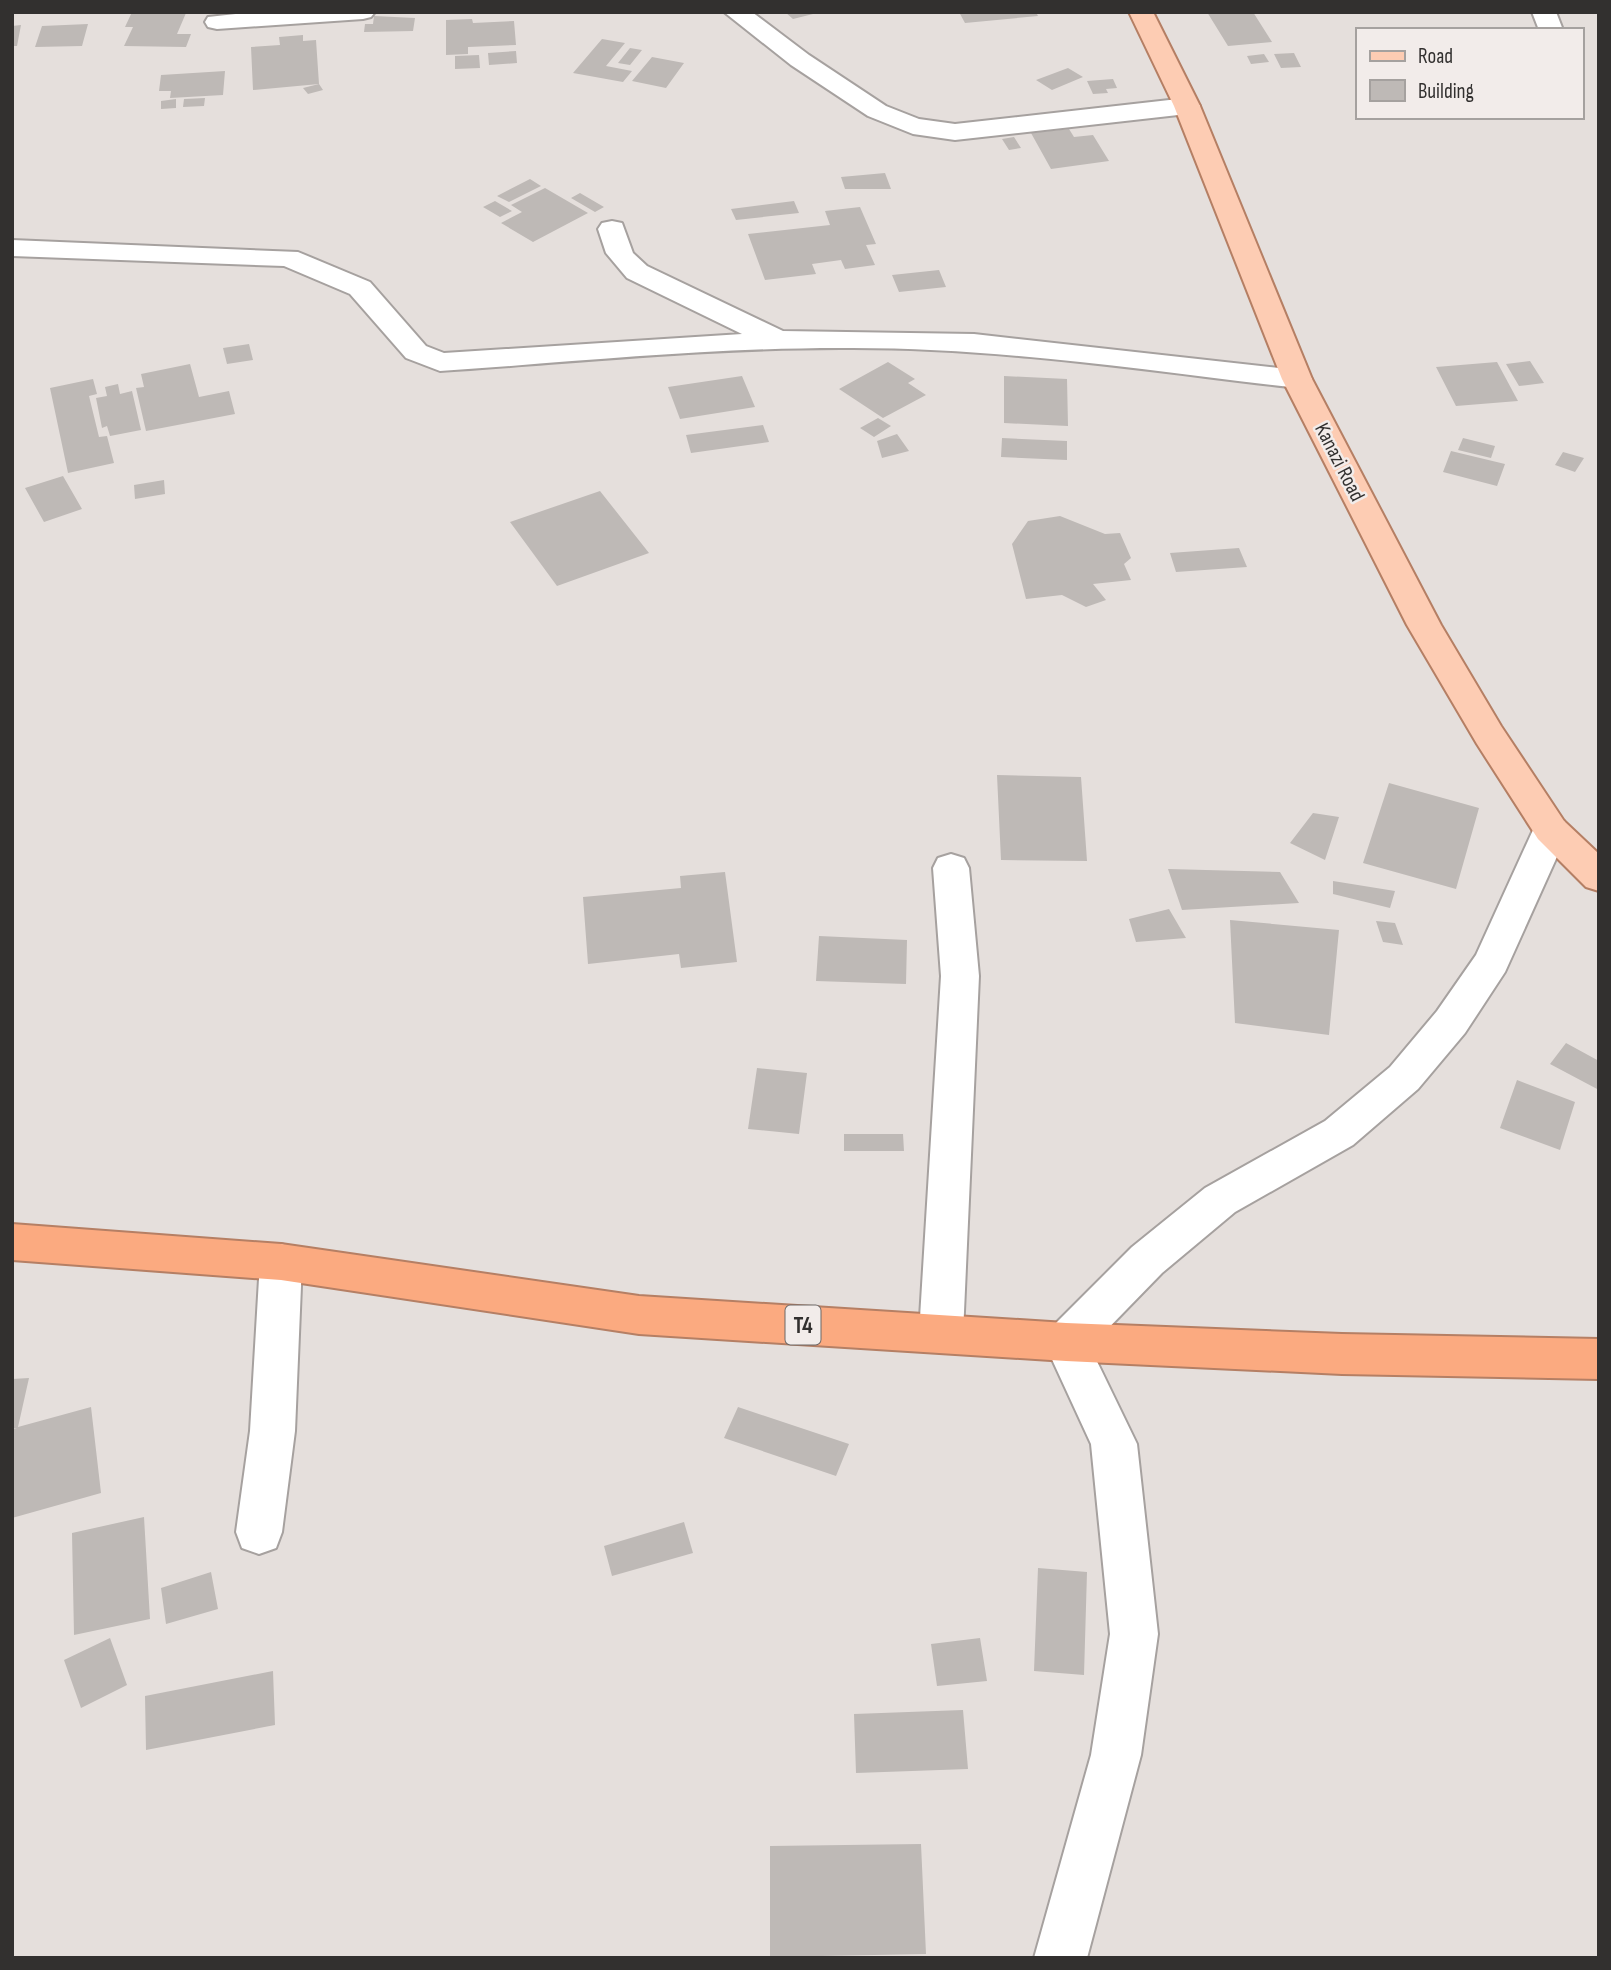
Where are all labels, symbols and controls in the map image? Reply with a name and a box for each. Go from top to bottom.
legend [1356,28,1583,119]
text: Road [1418,44,1453,69]
text: Building [1418,79,1474,104]
street label: Kanazi Road [1309,419,1370,505]
road number: T4 [786,1306,820,1344]

